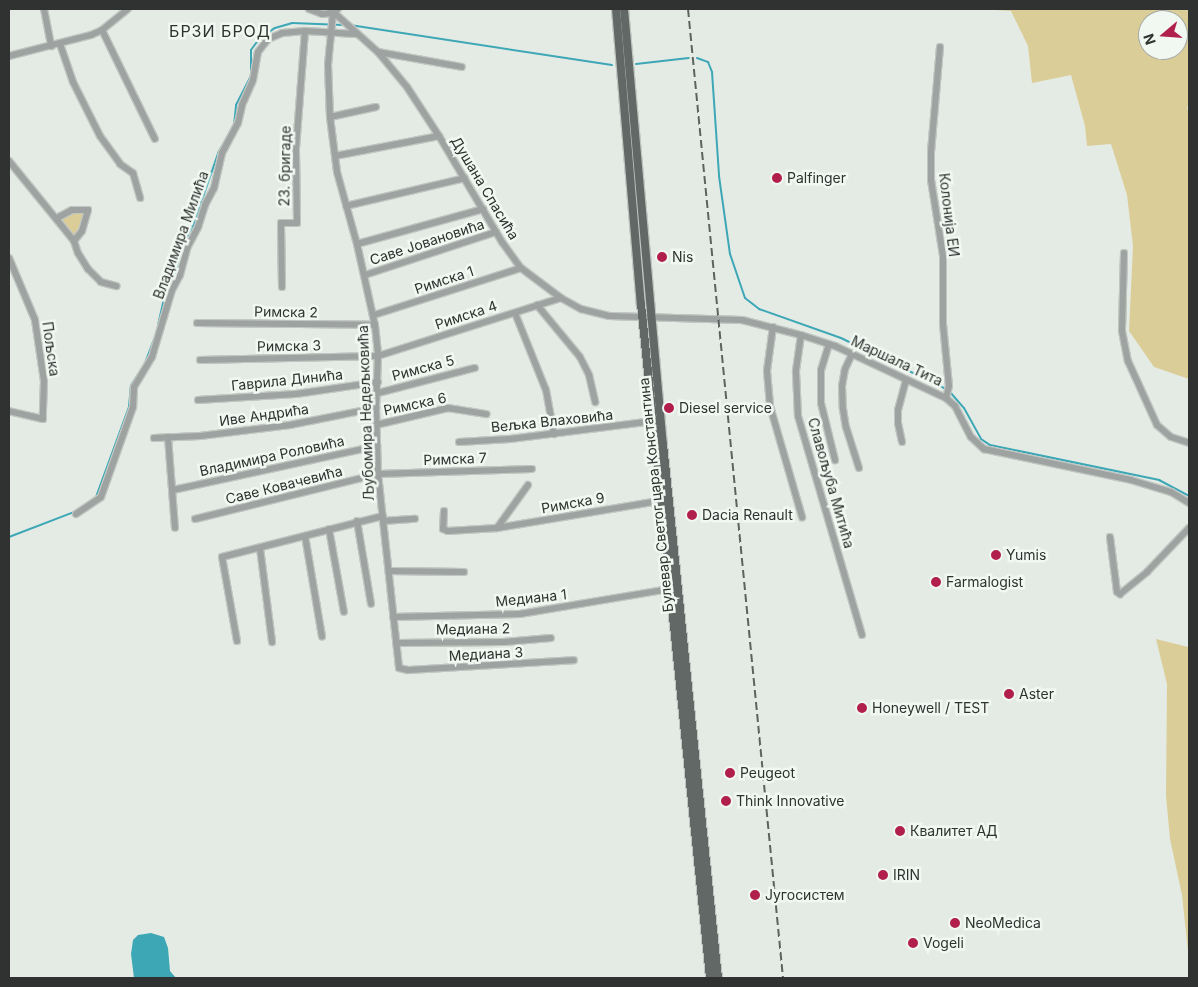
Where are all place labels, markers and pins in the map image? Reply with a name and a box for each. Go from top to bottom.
place label: Palfinger [787,170,846,186]
marker: Palfinger [771,172,783,184]
place label: Nis [672,249,693,265]
marker: Nis [656,251,668,263]
place label: Diesel service [679,400,772,416]
marker: Diesel service [663,402,675,414]
place label: Dacia Renault [702,507,793,523]
marker: Dacia Renault [686,509,698,521]
place label: Yumis [1006,547,1046,563]
marker: Yumis [990,549,1002,561]
place label: Farmalogist [946,574,1023,590]
marker: Farmalogist [930,576,942,588]
place label: Aster [1019,686,1054,702]
marker: Aster [1003,688,1015,700]
place label: Honeywell / TEST [872,700,989,716]
marker: Honeywell / TEST [856,702,868,714]
place label: Peugeot [740,765,795,781]
marker: Peugeot [724,767,736,779]
place label: Think Innovative [736,793,844,809]
marker: Think Innovative [720,795,732,807]
place label: Квалитет АД [910,823,998,839]
marker: Квалитет АД [894,825,906,837]
place label: IRIN [893,867,920,883]
marker: IRIN [877,869,889,881]
place label: Југосистем [765,887,845,903]
marker: Југосистем [749,889,761,901]
place label: NeoMedica [965,915,1041,931]
marker: NeoMedica [949,917,961,929]
place label: Vogeli [923,935,964,951]
marker: Vogeli [907,937,919,949]

